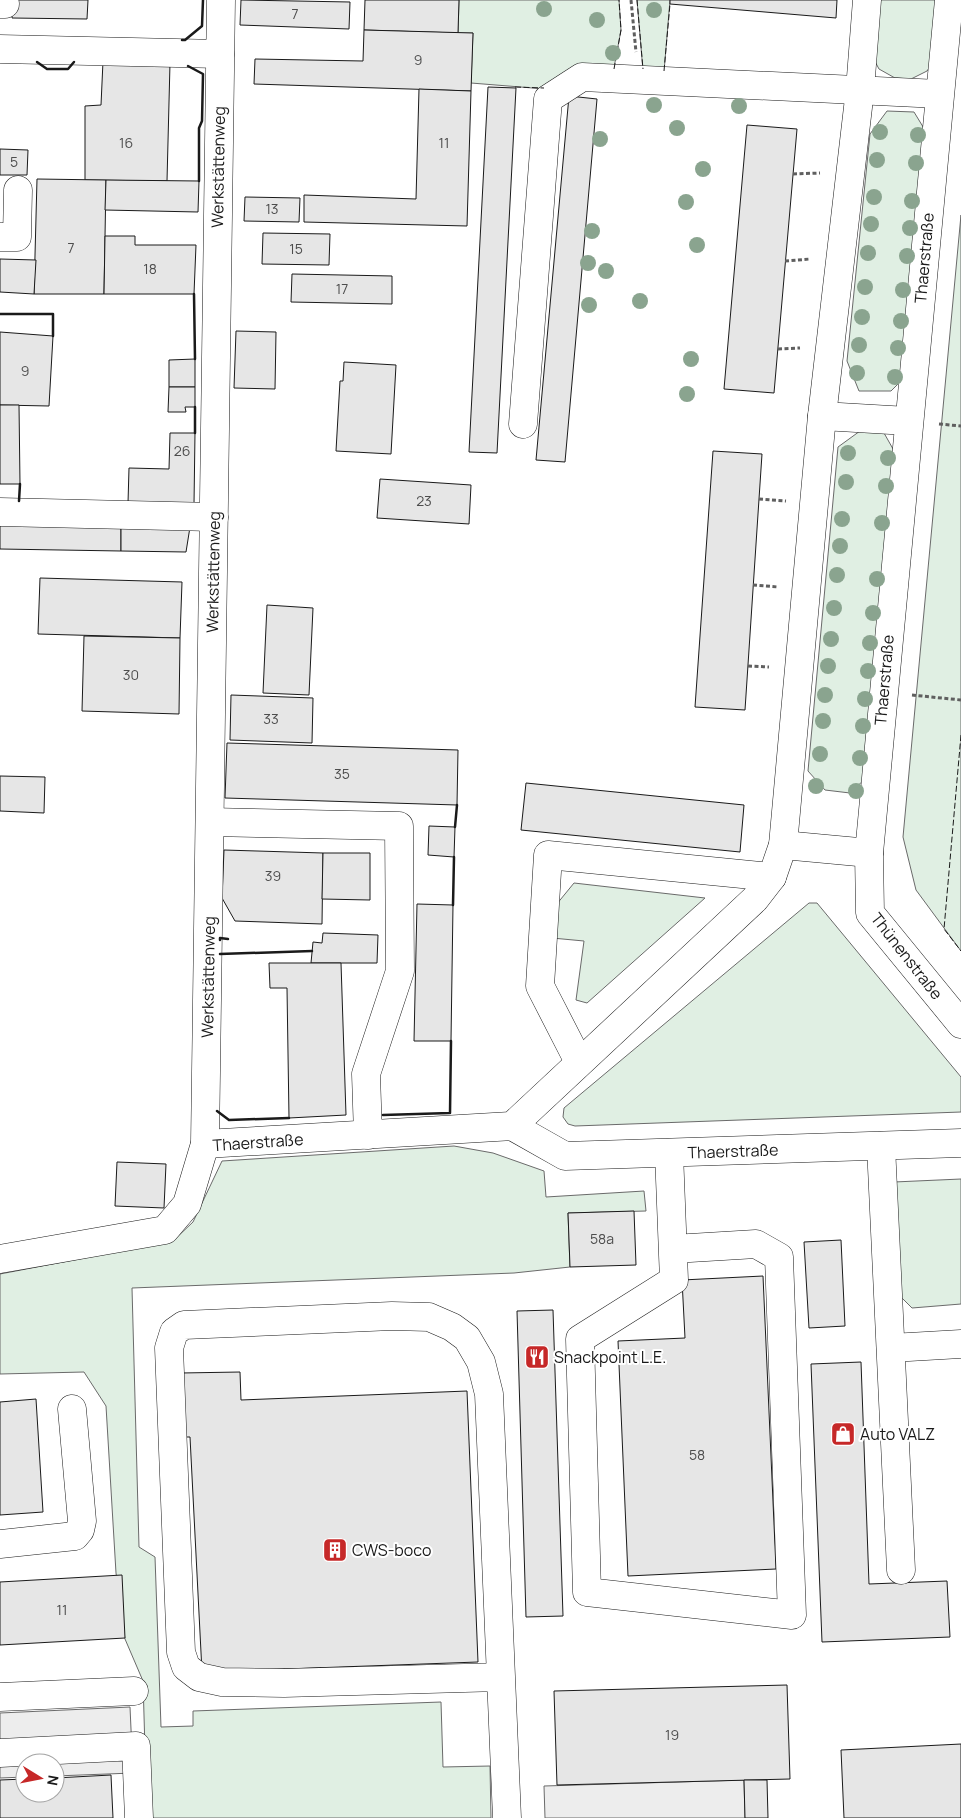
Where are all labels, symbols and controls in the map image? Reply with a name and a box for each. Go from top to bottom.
house number: 7 [291,4,299,23]
house number: 9 [414,50,422,69]
street label: Werkstättenweg [206,106,230,228]
house number: 16 [119,133,133,152]
house number: 11 [439,133,449,152]
house number: 5 [10,152,18,171]
house number: 13 [265,199,279,218]
street label: Thaerstraße [909,212,939,304]
house number: 7 [67,238,75,257]
house number: 15 [289,239,303,258]
house number: 18 [143,259,157,278]
house number: 17 [336,279,348,298]
house number: 9 [21,361,29,380]
house number: 26 [174,441,190,460]
house number: 23 [416,491,432,510]
street label: Werkstättenweg [201,511,225,633]
street label: Thaerstraße [869,634,899,726]
house number: 30 [123,665,139,684]
house number: 33 [263,709,279,728]
house number: 35 [334,764,350,783]
house number: 39 [265,866,281,885]
street label: Thünenstraße [866,908,948,1004]
street label: Werkstättenweg [196,916,220,1038]
street label: Thaerstraße [212,1128,304,1156]
street label: Thaerstraße [687,1138,779,1164]
house number: 58a [590,1229,614,1248]
restaurant icon: Snackpoint L.E. [524,1344,550,1370]
place label: Snackpoint L.E. [554,1346,666,1368]
shop icon: Auto VALZ [830,1421,856,1447]
place label: Auto VALZ [860,1423,935,1445]
house number: 58 [689,1445,705,1464]
building icon: CWS-boco [322,1537,348,1563]
place label: CWS-boco [352,1539,431,1561]
house number: 11 [57,1600,67,1619]
house number: 19 [665,1725,679,1744]
north arrow [15,1753,65,1803]
text: N [43,1774,64,1787]

